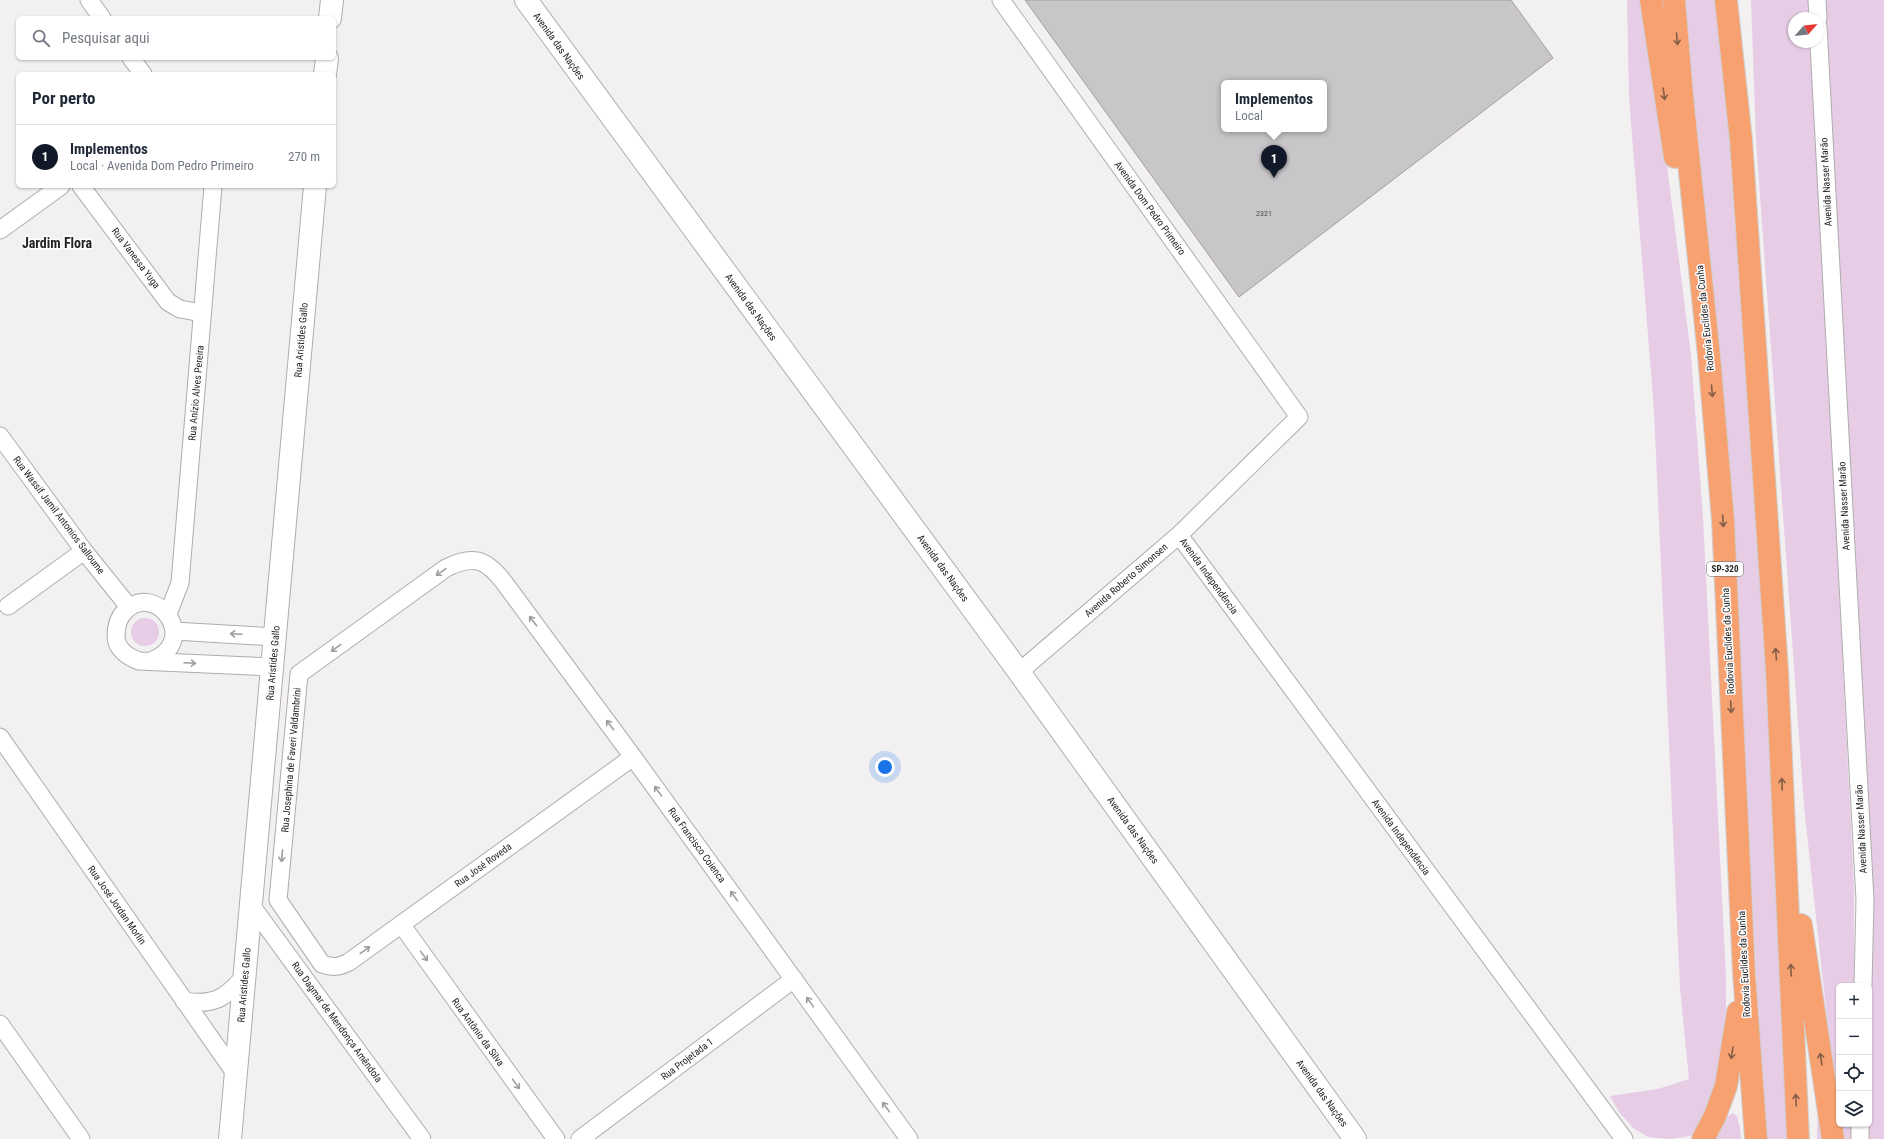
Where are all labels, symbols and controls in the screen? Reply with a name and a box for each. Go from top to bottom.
street label: Avenida das Nações [531,10,587,82]
north arrow [1788,12,1824,48]
search box [16,16,336,60]
icon: search [30,27,52,49]
text: Pesquisar aqui [62,29,150,47]
one-way arrow [1674,32,1681,45]
popup [1221,80,1327,132]
one-way arrow [1660,87,1668,100]
text: Por perto [32,88,96,108]
text: Implementos [1235,90,1313,108]
text: Local [1235,108,1263,123]
street label: Avenida Nasser Marão [1818,137,1834,227]
text: Implementos [70,140,148,158]
pin: 1 [1261,145,1287,178]
text: 1 [42,149,48,164]
text: 270 m [288,149,320,164]
text: Local · Avenida Dom Pedro Primeiro [70,158,254,173]
street label: Avenida Dom Pedro Primeiro [1112,159,1188,257]
house number: 2321 [1256,209,1272,218]
street label: Rua Vanessa Yuga [110,226,162,291]
district label: Jardim Flora [22,235,93,251]
street label: Rodovia Euclides da Cunha [1694,264,1716,371]
street label: Avenida das Nações [723,271,779,343]
street label: Rua Aristides Gallo [292,302,310,378]
street label: Rua Anízio Alves Pereira [186,345,206,441]
one-way arrow [1709,384,1716,397]
street label: Rua Wassif Jamil Antonios Salloume [11,454,107,576]
street label: Avenida Nasser Marão [1836,461,1852,551]
one-way arrow [1719,514,1726,527]
street label: Avenida das Nações [915,532,971,604]
street label: Avenida Independência [1178,536,1240,616]
street label: Avenida Roberto Simonsen [1082,541,1170,619]
road number: SP-320 [1707,562,1743,576]
one-way arrow [436,568,447,576]
street label: Rodovia Euclides da Cunha [1720,587,1736,694]
one-way arrow [529,615,537,626]
street label: Rua Aristides Gallo [264,625,282,701]
one-way arrow [230,631,243,638]
one-way arrow [331,644,342,652]
one-way arrow [1773,648,1780,661]
one-way arrow [183,660,196,667]
street label: Rua Josephina de Faveri Valdambrini [279,687,303,833]
one-way arrow [1728,700,1735,713]
one-way arrow [606,720,614,731]
your location [875,757,895,777]
one-way arrow [1779,778,1786,791]
street label: Avenida Nasser Marão [1853,784,1869,874]
one-way arrow [654,786,662,797]
street label: Avenida das Nações [1105,794,1161,866]
street label: Avenida Independência [1370,797,1432,877]
street label: Rua Francisco Coienca [666,805,728,885]
street label: Rua José Roveda [452,841,514,889]
one-way arrow [279,849,286,862]
street label: Rua José Jordan Morlin [86,864,148,947]
one-way arrow [730,891,738,902]
street label: Rodovia Euclides da Cunha [1736,910,1752,1017]
one-way arrow [359,946,370,954]
street label: Rua Aristides Gallo [235,947,253,1023]
one-way arrow [419,950,428,961]
street label: Rua Dagmar de Mendonça Amêndola [290,960,384,1084]
one-way arrow [1787,964,1794,977]
map controls [1836,983,1872,1127]
button: + [1836,983,1872,1019]
street label: Rua Antônio da Silva [450,996,506,1068]
one-way arrow [806,997,814,1008]
button: − [1836,1019,1872,1055]
street label: Rua Projetada 1 [659,1036,715,1082]
one-way arrow [1728,1046,1736,1059]
one-way arrow [1817,1053,1825,1066]
button: locate [1836,1055,1872,1091]
street label: Avenida das Nações [1294,1057,1350,1129]
one-way arrow [512,1078,520,1089]
button: layers [1836,1091,1872,1127]
one-way arrow [1793,1094,1800,1107]
one-way arrow [882,1102,891,1113]

